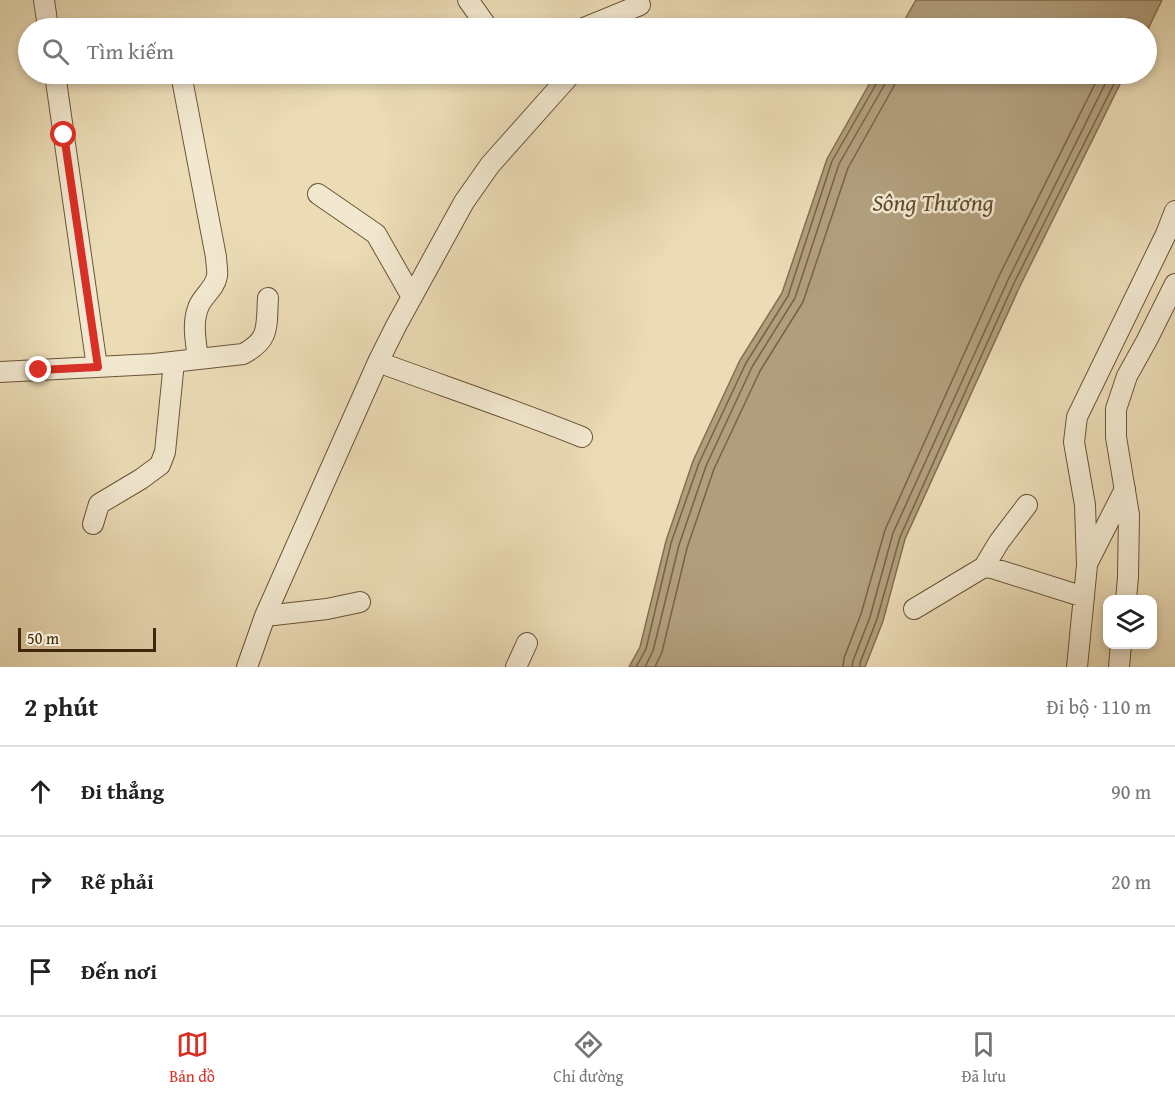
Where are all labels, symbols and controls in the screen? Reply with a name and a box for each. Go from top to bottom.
search box [18,18,1157,84]
icon: search [39,35,72,68]
text: Tìm kiếm [87,35,174,67]
route start [50,121,76,147]
water label: Sông Thương [872,185,994,220]
route end [25,356,51,382]
map controls [1103,595,1157,649]
button: layers [1103,595,1157,649]
scale bar [18,625,156,652]
text: 50 m [27,626,59,650]
text: 2 phút [24,687,98,726]
text: Đi bộ · 110 m [1047,692,1151,721]
icon: ahead [24,775,57,808]
text: Đi thẳng [81,775,164,807]
text: 90 m [1111,777,1151,806]
icon: right [24,865,57,898]
text: Rẽ phải [81,865,154,897]
text: 20 m [1111,867,1151,896]
icon: arrive [24,955,57,988]
text: Đến nơi [81,955,157,987]
tab: Bản đồ [169,1028,215,1088]
tab: Chỉ đường [553,1028,623,1088]
tab: Đã lưu [962,1028,1006,1088]

